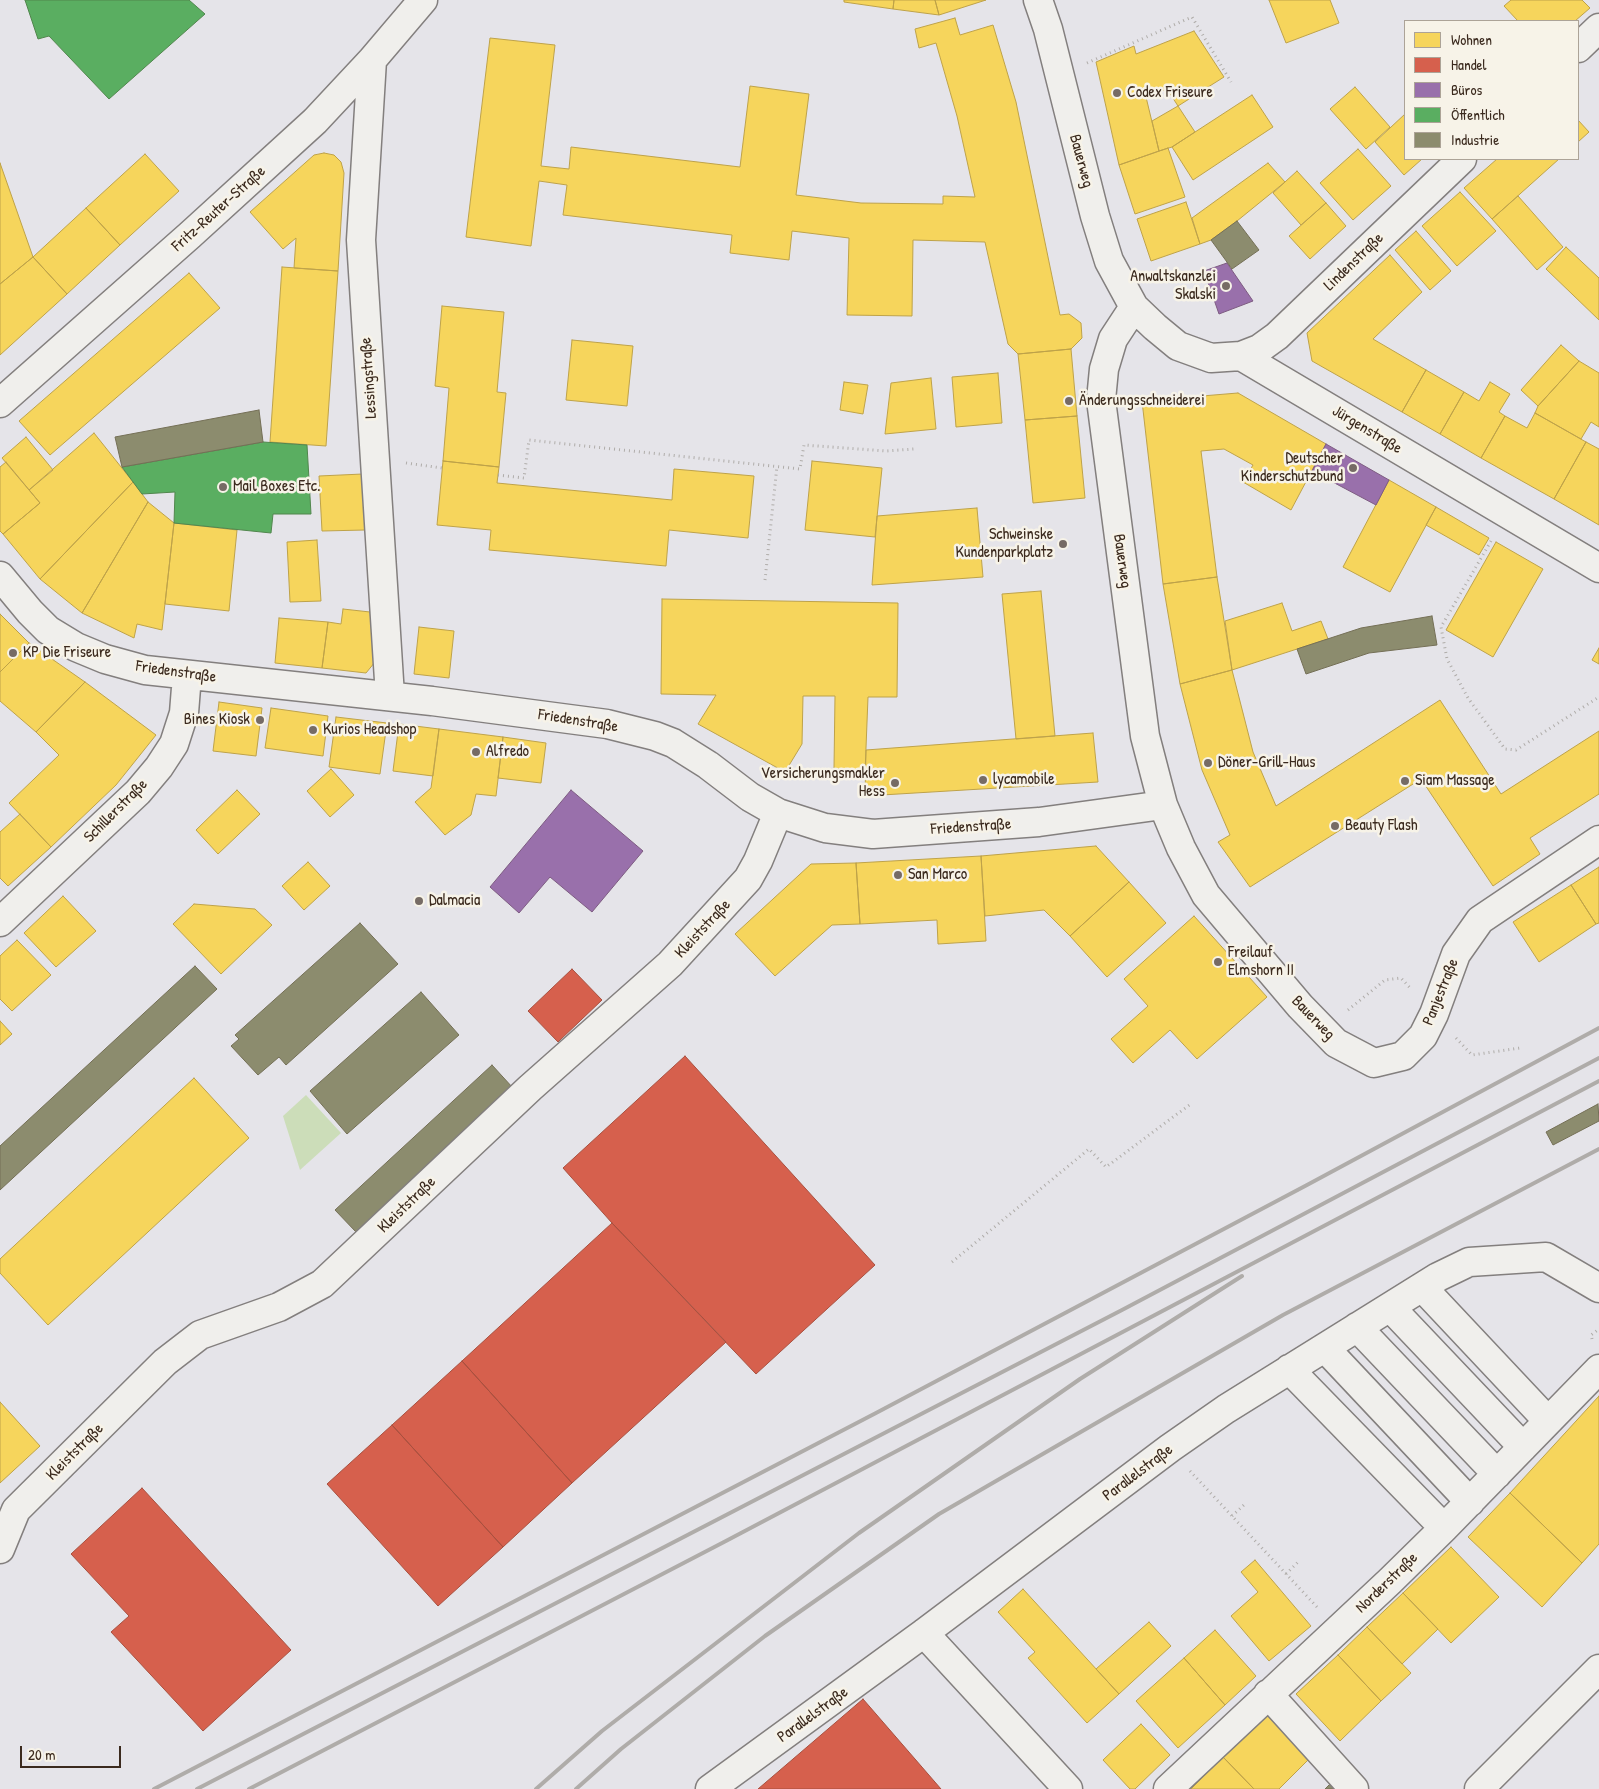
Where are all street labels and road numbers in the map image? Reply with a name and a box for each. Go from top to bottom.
street label: Bauerweg [1065,132,1097,190]
street label: Fritz-Reuter-Straße [168,162,270,256]
street label: Lindenstraße [1320,229,1388,295]
street label: Lessingstraße [357,337,381,419]
street label: Jürgenstraße [1329,402,1405,458]
street label: Bauerweg [1109,533,1135,589]
street label: Friedenstraße [135,657,217,687]
street label: Friedenstraße [537,705,619,737]
street label: Schillerstraße [80,775,152,847]
street label: Friedenstraße [930,815,1012,839]
street label: Kleiststraße [671,896,735,962]
street label: Panjestraße [1419,956,1463,1028]
street label: Bauerweg [1287,992,1339,1044]
street label: Kleiststraße [374,1173,440,1237]
street label: Kleiststraße [42,1419,108,1485]
street label: Parallelstraße [1099,1440,1177,1506]
street label: Norderstraße [1352,1549,1422,1617]
street label: Parallelstraße [774,1683,852,1747]

